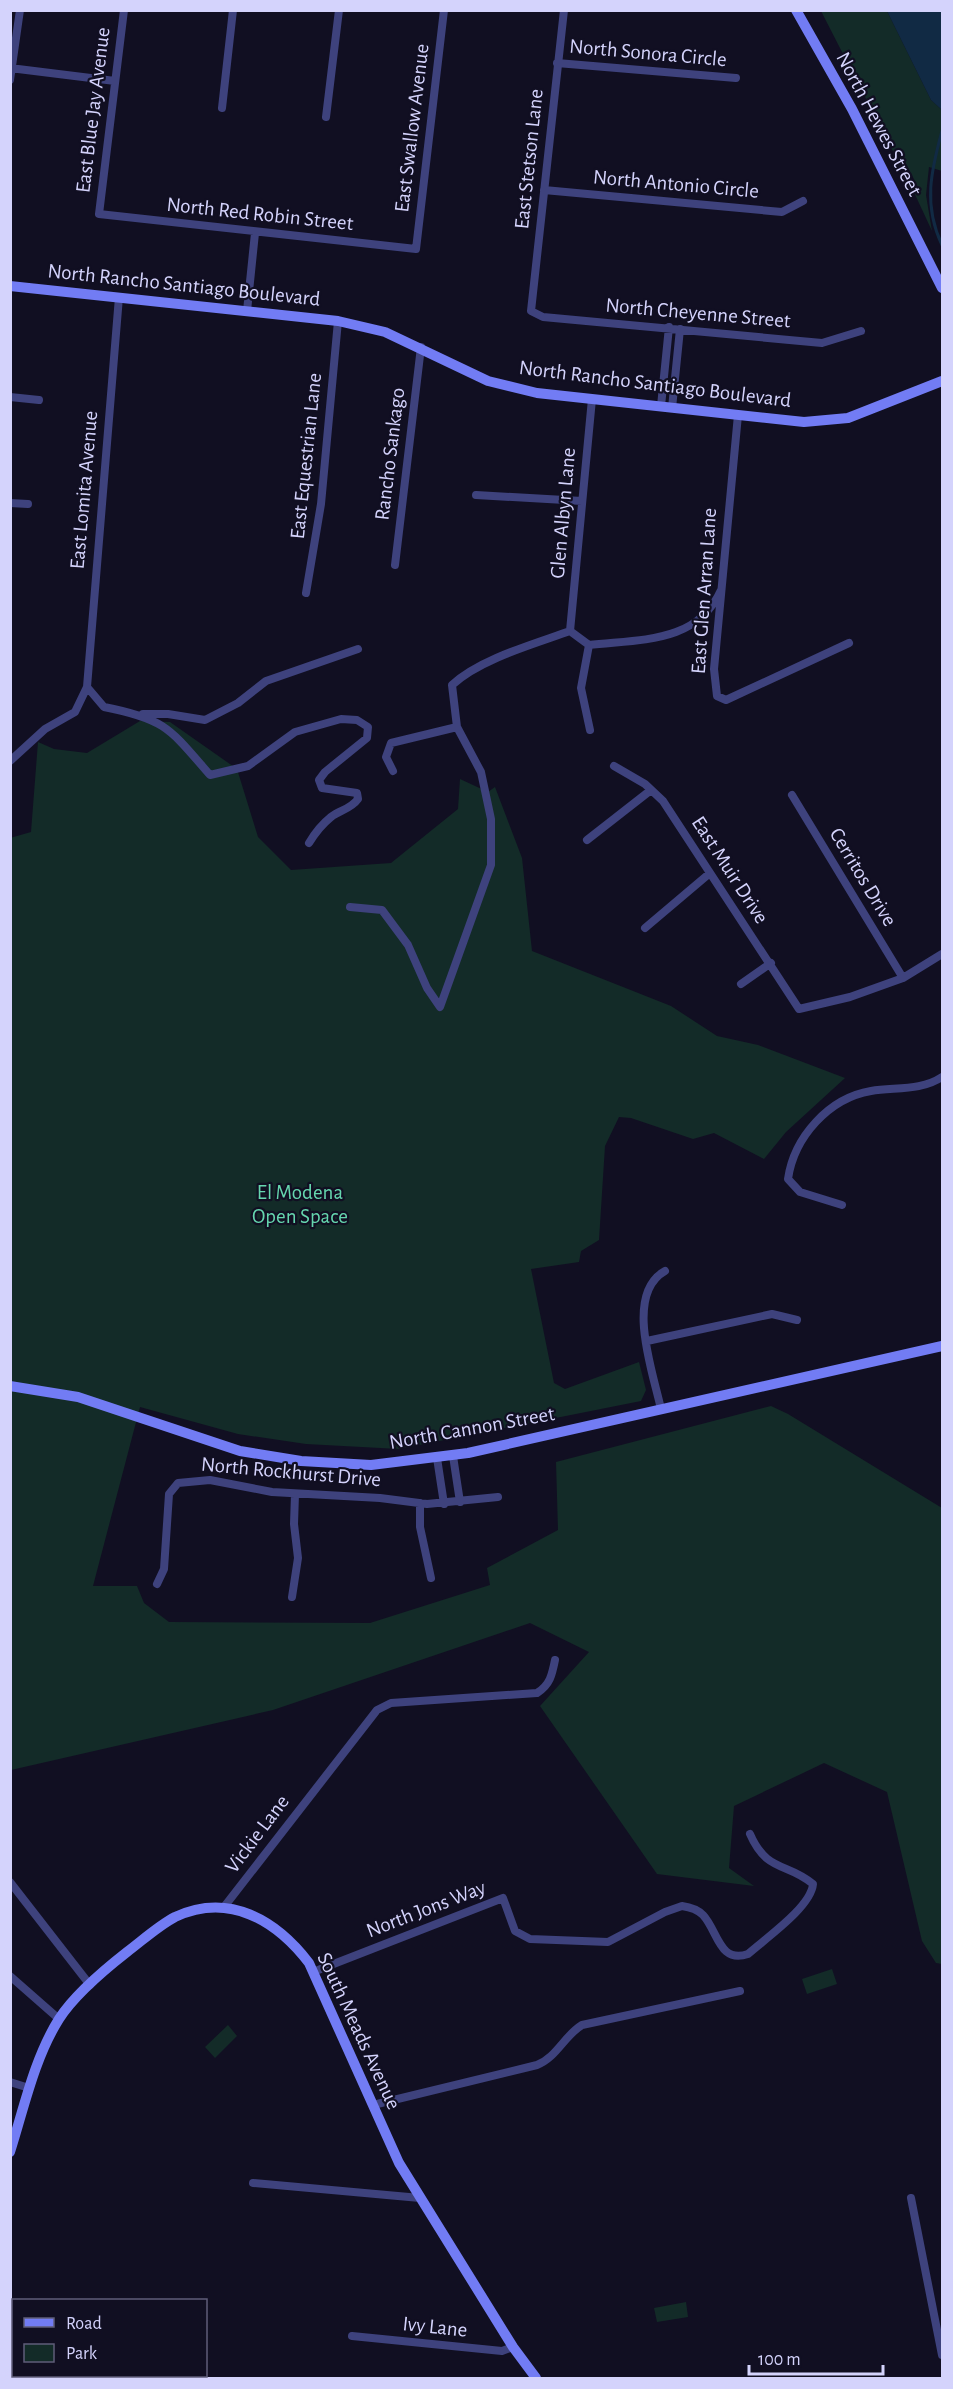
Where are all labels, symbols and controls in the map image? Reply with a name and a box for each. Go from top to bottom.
street label: East Blue Jay Avenue [72,26,114,194]
street label: North Sonora Circle [568,36,728,70]
street label: East Swallow Avenue [391,43,433,213]
street label: North Hewes Street [832,49,926,200]
street label: East Stetson Lane [511,88,547,230]
street label: North Antonio Circle [592,166,760,202]
street label: North Red Robin Street [166,194,355,234]
street label: North Rancho Santiago Boulevard [47,260,322,310]
street label: North Cheyenne Street [605,294,792,332]
street label: North Rancho Santiago Boulevard [518,357,792,411]
street label: East Equestrian Lane [287,372,325,540]
street label: Rancho Sankago [371,386,409,522]
street label: East Lomita Avenue [67,410,101,570]
street label: Glen Albyn Lane [547,447,579,579]
street label: East Glen Arran Lane [688,507,720,675]
street label: East Muir Drive [688,813,772,927]
street label: Cerritos Drive [826,824,900,930]
park label: El Modena Open Space [252,1182,348,1227]
street label: North Cannon Street [388,1403,557,1453]
street label: North Rockhurst Drive [200,1454,382,1490]
street label: Vickie Lane [221,1791,293,1877]
street label: North Jons Way [363,1877,489,1941]
street label: South Meads Avenue [313,1949,405,2113]
legend [12,2299,207,2377]
street label: Ivy Lane [402,2313,468,2341]
text: Road [66,2315,102,2333]
scale bar [749,2338,882,2376]
text: Park [66,2345,98,2363]
text: 100 m [758,2351,801,2369]

